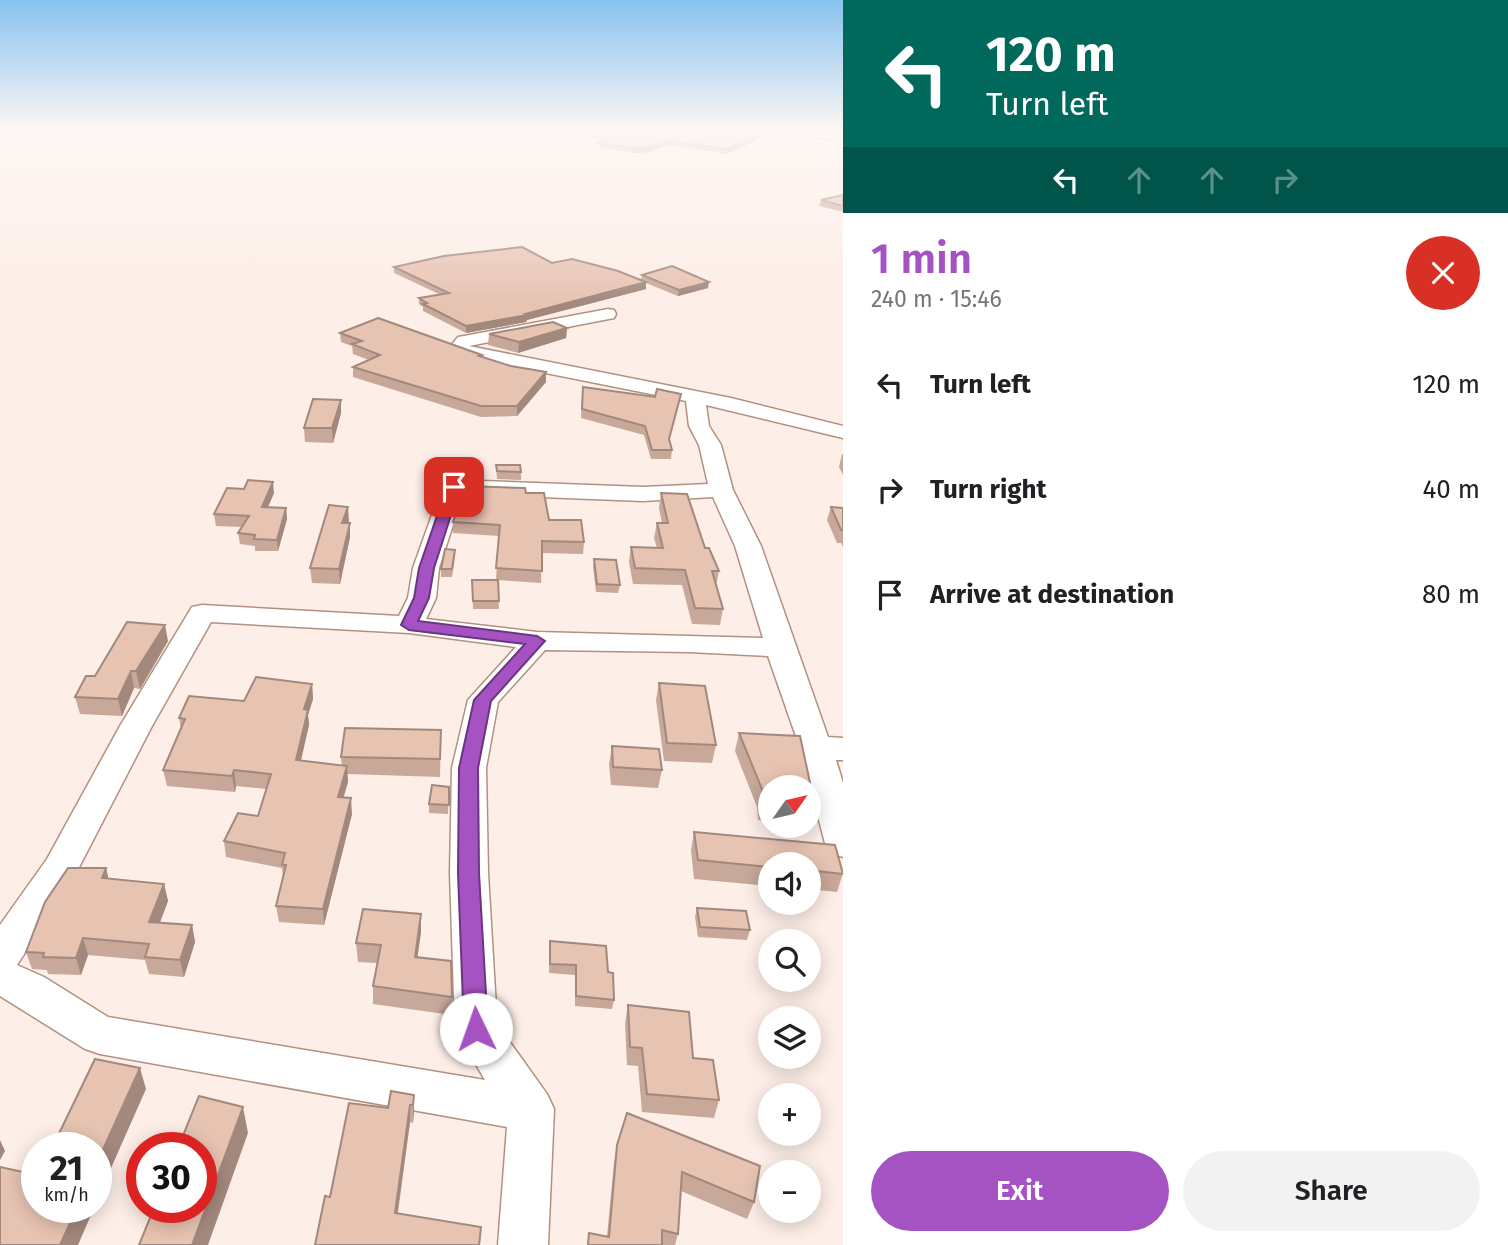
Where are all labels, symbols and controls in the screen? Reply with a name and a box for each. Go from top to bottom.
text: 120 m [986,25,1116,84]
icon: left [871,28,962,119]
text: Turn left [986,85,1108,123]
icon: left [1047,161,1085,199]
icon: ahead [1120,161,1158,199]
icon: ahead [1193,161,1231,199]
icon: right [1266,161,1304,199]
text: 1 min [871,234,972,284]
button: close [1406,236,1480,310]
text: 240 m · 15:46 [871,285,1002,313]
icon: left [871,366,909,404]
text: Turn left [930,369,1031,400]
text: 120 m [1412,369,1480,400]
pin [424,457,484,517]
icon: arrive [435,468,473,506]
icon: right [871,471,909,509]
text: Turn right [930,474,1047,505]
text: 40 m [1422,474,1480,505]
icon: arrive [871,576,909,614]
text: Arrive at destination [930,579,1174,610]
text: 80 m [1422,579,1480,610]
north arrow [758,775,821,838]
map controls [758,775,821,1223]
button: sound [758,852,821,915]
button: search [758,929,821,992]
position arrow [439,992,513,1066]
button: layers [758,1006,821,1069]
button: + [758,1083,821,1146]
speed limit sign: 30 [126,1132,217,1223]
text: 21 [50,1147,83,1189]
button: Exit [871,1151,1169,1231]
button: Share [1183,1151,1480,1231]
button: − [758,1160,821,1223]
text: km/h [44,1184,89,1206]

